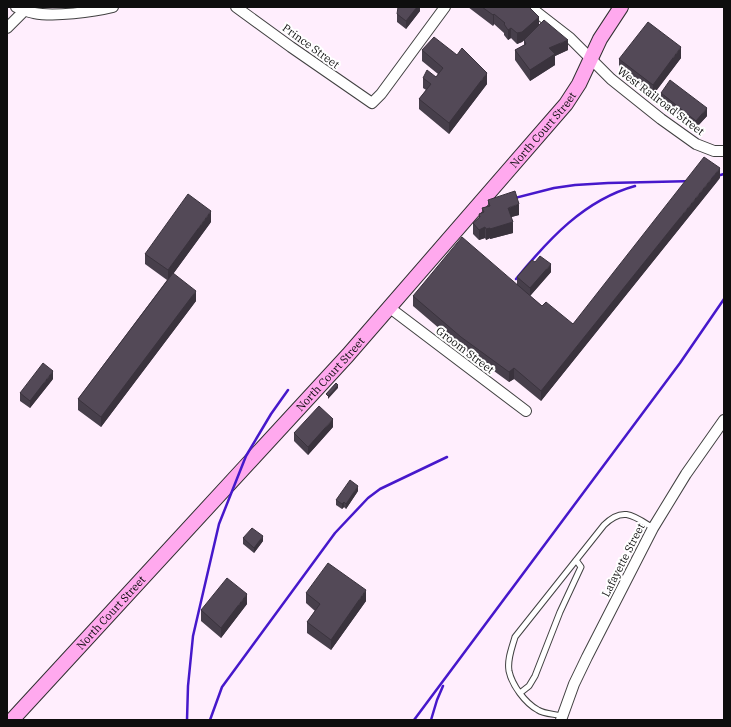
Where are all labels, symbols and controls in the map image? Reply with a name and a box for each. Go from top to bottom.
street label: Prince Street [280,21,342,71]
street label: West Railroad Street [615,64,707,138]
street label: North Court Street [507,89,579,171]
street label: Groom Street [433,324,497,376]
street label: North Court Street [293,334,368,414]
street label: Lafayette Street [598,521,648,599]
street label: North Court Street [73,573,148,652]

